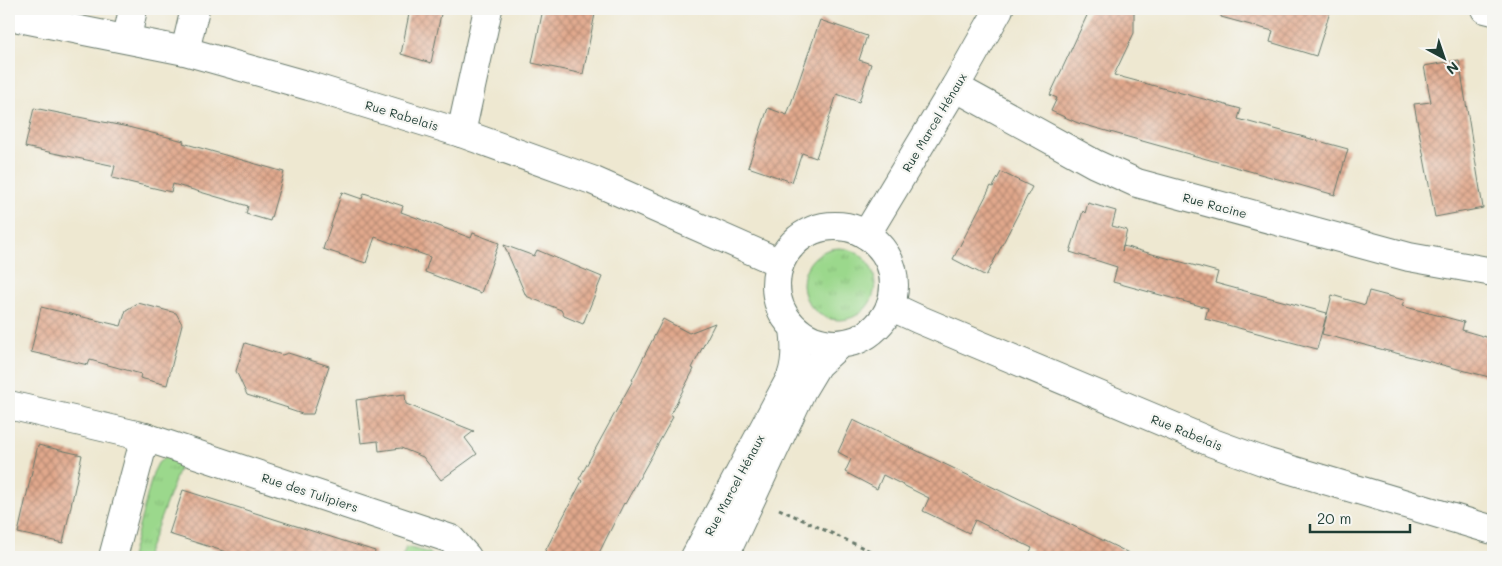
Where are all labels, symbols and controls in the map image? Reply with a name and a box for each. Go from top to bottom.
north arrow [1420,32,1470,82]
text: N [1442,58,1463,79]
street label: Rue Marcel Hénaux [898,70,970,174]
street label: Rue Rabelais [363,96,441,134]
street label: Rue Racine [1181,189,1249,221]
street label: Rue Rabelais [1149,410,1225,454]
street label: Rue Marcel Hénaux [700,431,768,539]
street label: Rue des Tulipiers [260,469,360,515]
scale bar [1310,501,1410,533]
text: 20 m [1317,508,1351,528]

